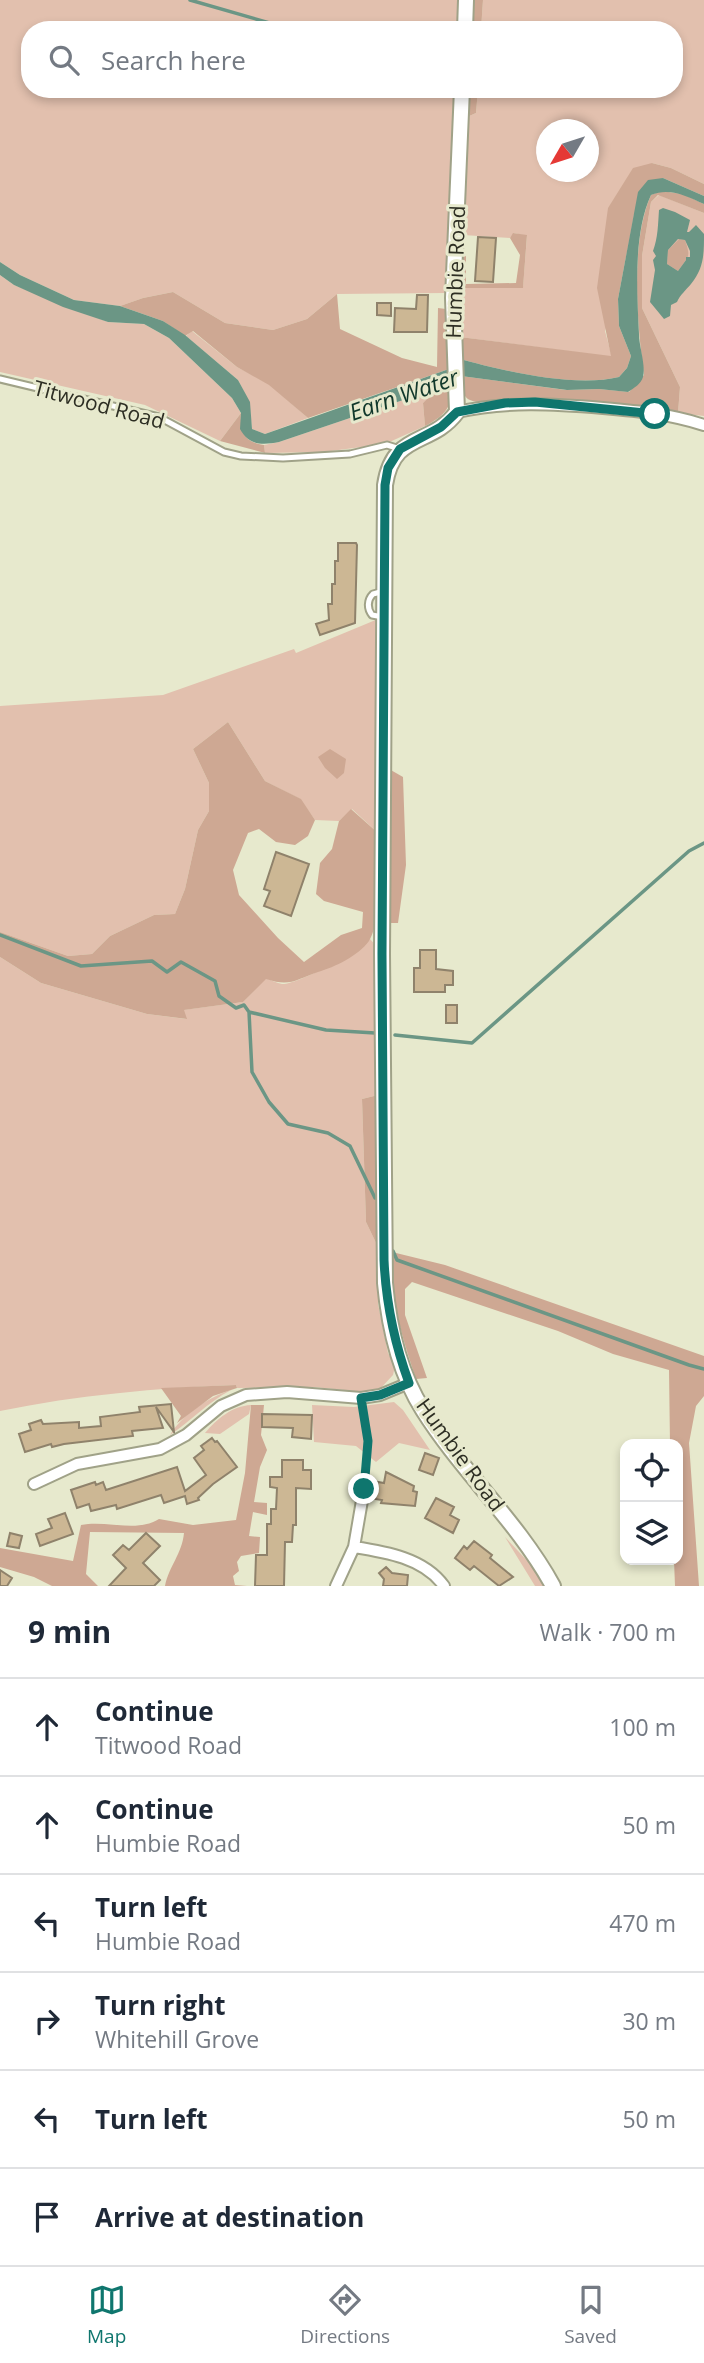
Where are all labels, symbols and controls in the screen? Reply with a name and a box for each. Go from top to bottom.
search box [21,21,683,98]
icon: search [45,41,83,79]
text: Search here [101,42,246,78]
north arrow [536,119,599,182]
street label: Humbie Road [439,205,471,339]
water label: Earn Water [345,360,464,428]
street label: Titwood Road [31,373,168,435]
route start [639,398,670,429]
street label: Humbie Road [410,1392,511,1517]
map controls [620,1439,683,1565]
button: locate [620,1439,683,1502]
route end [348,1473,379,1504]
button: layers [620,1502,683,1565]
text: 9 min [28,1611,111,1652]
text: Walk · 700 m [539,1616,676,1648]
text: Continue [95,1693,214,1729]
icon: ahead [28,1708,66,1746]
text: 100 m [609,1711,676,1743]
text: Titwood Road [95,1729,242,1761]
text: Continue [95,1791,214,1827]
icon: ahead [28,1806,66,1844]
text: 50 m [622,1809,676,1841]
text: Humbie Road [95,1827,241,1859]
text: Turn left [95,1889,207,1925]
icon: left [28,1904,66,1942]
text: 470 m [609,1907,676,1939]
text: Humbie Road [95,1925,241,1957]
text: Turn right [95,1987,226,2023]
icon: right [28,2002,66,2040]
text: 30 m [622,2005,676,2037]
text: Whitehill Grove [95,2023,259,2055]
icon: left [28,2100,66,2138]
text: Turn left [95,2101,207,2137]
text: 50 m [622,2103,676,2135]
icon: arrive [28,2198,66,2236]
text: Arrive at destination [95,2199,364,2235]
tab: Map [87,2281,126,2349]
tab: Directions [300,2281,390,2349]
tab: Saved [564,2281,617,2349]

